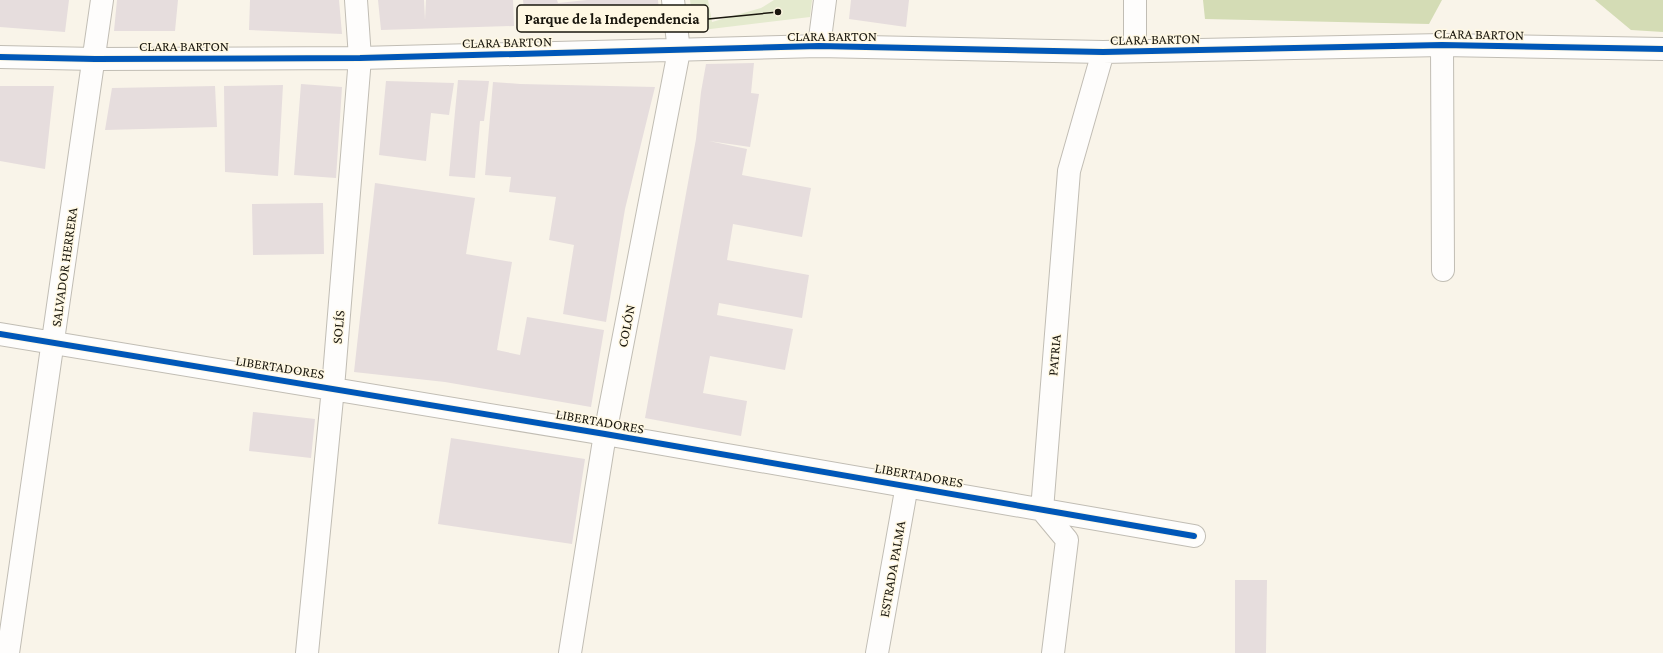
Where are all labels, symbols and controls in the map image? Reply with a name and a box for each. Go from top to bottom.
callout: Parque de la Independencia [517,5,708,32]
text: Parque de la Independencia [525,11,700,27]
street label: CLARA BARTON [1434,25,1524,43]
street label: CLARA BARTON [787,28,877,44]
street label: CLARA BARTON [1110,30,1200,48]
street label: CLARA BARTON [462,33,552,51]
street label: CLARA BARTON [139,38,229,54]
street label: SALVADOR HERRERA [48,206,80,328]
street label: COLÓN [614,303,638,349]
street label: SOLÍS [329,309,347,344]
street label: PATRIA [1044,334,1064,376]
street label: LIBERTADORES [234,352,326,382]
street label: LIBERTADORES [554,405,646,437]
street label: LIBERTADORES [873,459,965,491]
street label: ESTRADA PALMA [876,519,908,619]

